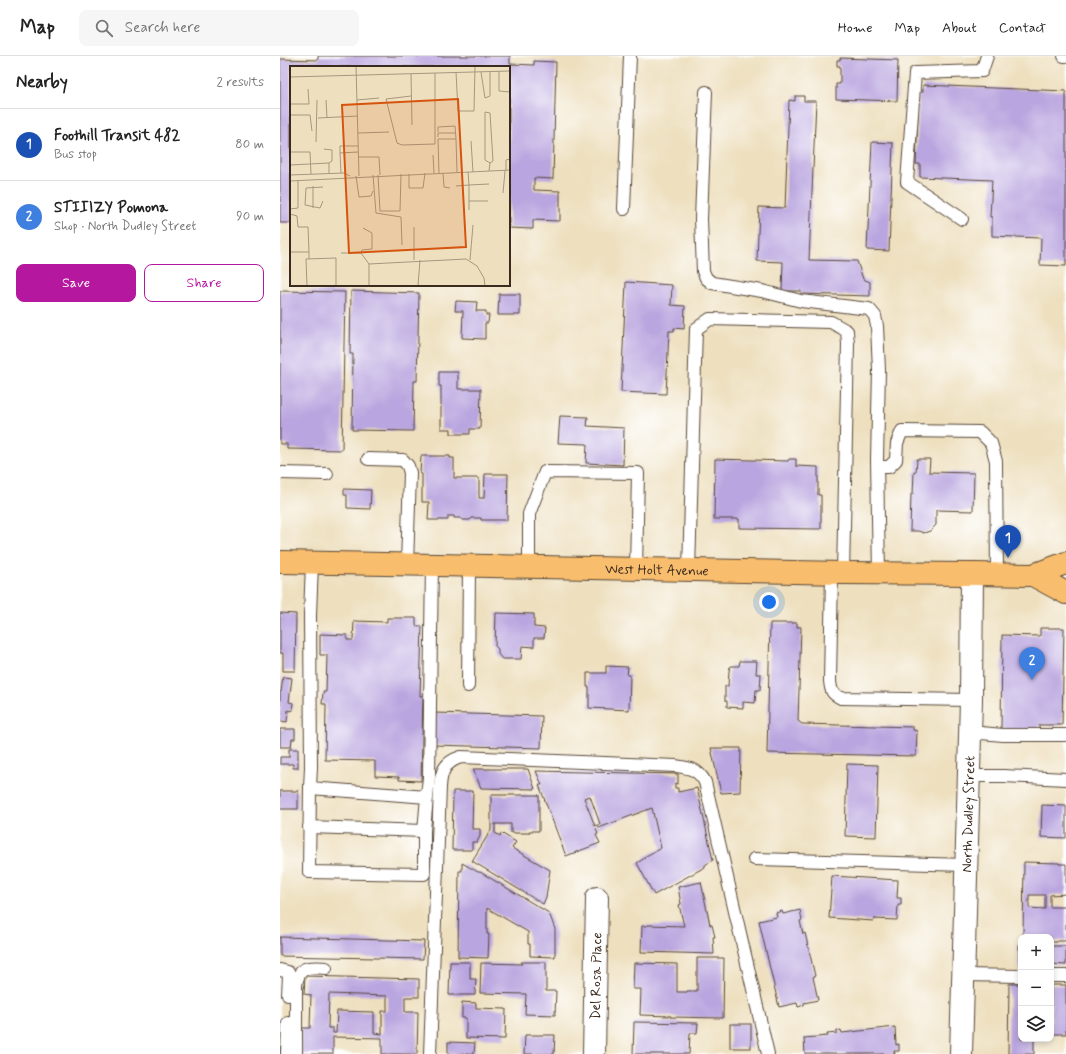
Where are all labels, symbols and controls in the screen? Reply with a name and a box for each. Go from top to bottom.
search box [79,10,359,46]
text: Map [20,15,55,40]
icon: search [93,17,115,39]
text: Search here [125,18,200,38]
text: Home [838,19,872,37]
text: Map [894,19,920,37]
text: About [942,19,977,37]
text: Contact [999,19,1046,37]
inset map [290,66,510,286]
text: Nearby [16,71,68,93]
text: 2 results [217,74,264,91]
text: Foothill Transit 482 [54,126,180,146]
text: 1 [26,136,32,153]
text: 80 m [235,136,264,153]
text: Bus stop [54,146,97,163]
text: STIIIZY Pomona [54,198,168,218]
text: 2 [26,208,32,225]
text: 90 m [236,208,264,225]
text: Shop · North Dudley Street [54,218,196,235]
button: Save [16,264,136,302]
button: Share [144,264,264,302]
pin: 1 [995,525,1021,558]
street label: West Holt Avenue [605,560,709,580]
your location [759,592,779,612]
pin: 2 [1019,647,1045,680]
street label: North Dudley Street [958,755,979,873]
street label: Del Rosa Place [587,932,606,1020]
map controls [1018,934,1054,1042]
button: + [1018,934,1054,970]
button: − [1018,970,1054,1006]
button: layers [1018,1006,1054,1042]

